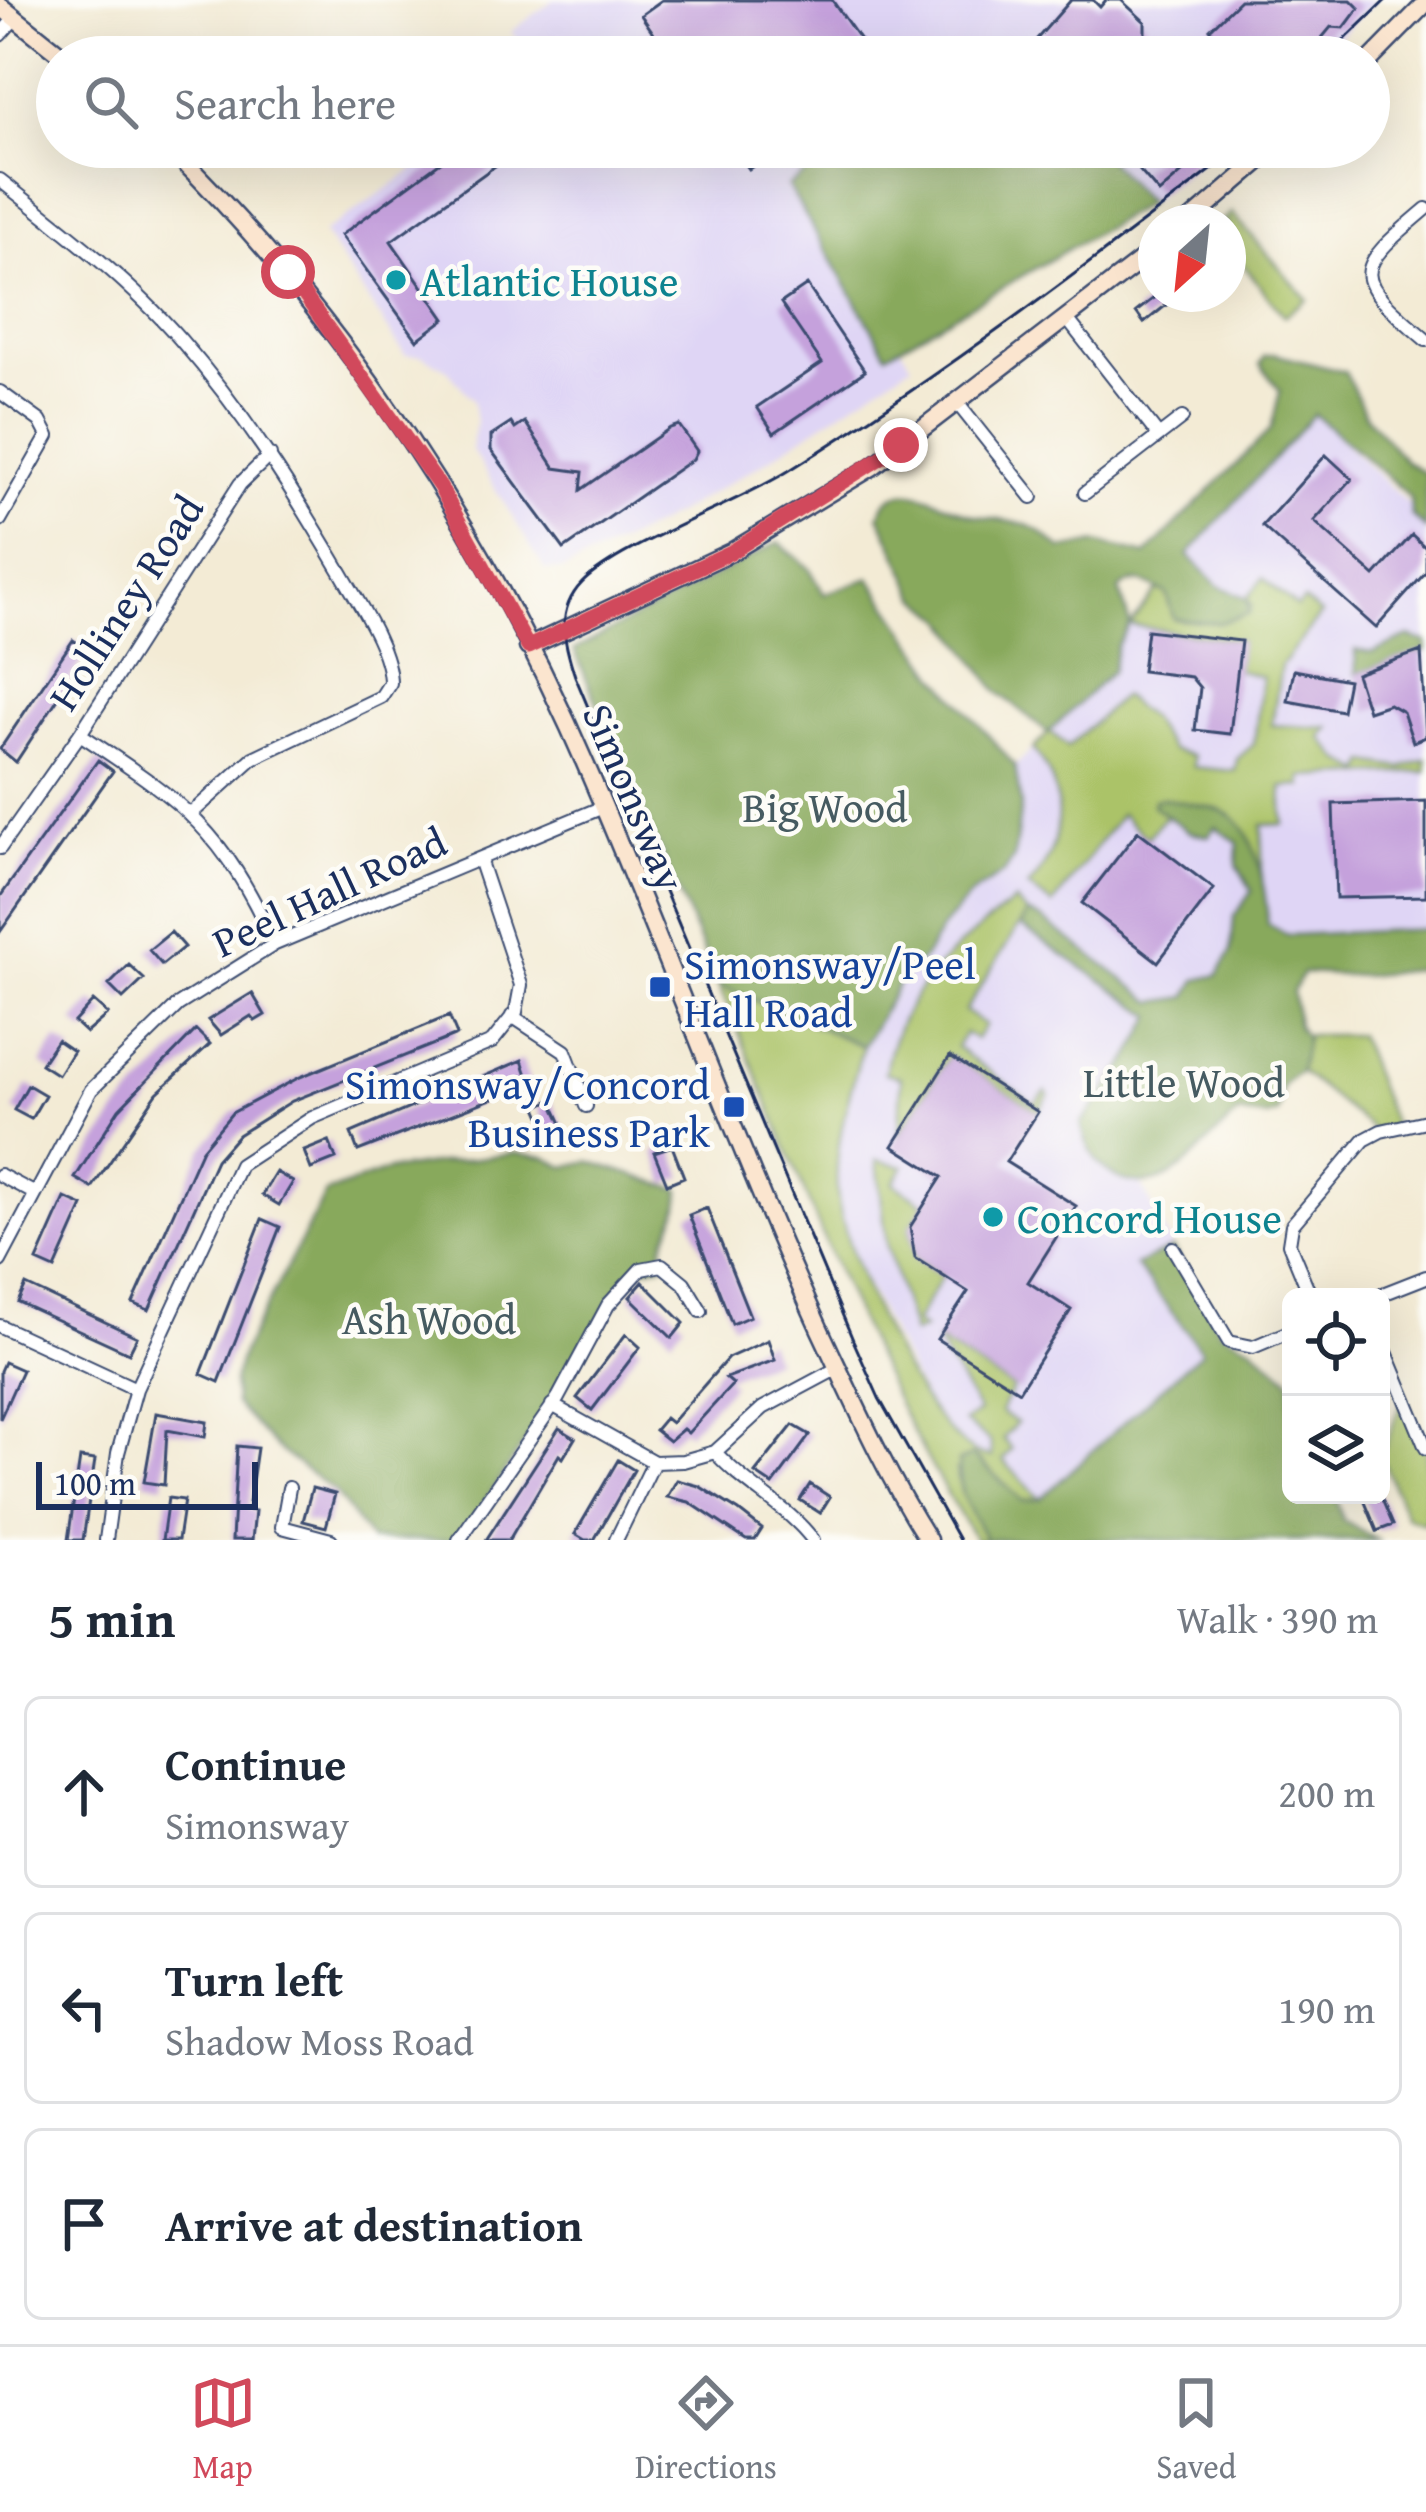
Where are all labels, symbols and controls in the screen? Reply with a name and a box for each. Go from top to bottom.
search box [36,36,1390,168]
icon: search [78,69,144,135]
text: Search here [174,70,396,135]
north arrow [1138,204,1246,312]
route start [261,245,315,299]
place label: Atlantic House [420,250,678,311]
marker: Atlantic House [383,267,409,293]
route end [874,418,928,472]
street label: Holliney Road [32,482,218,722]
street label: Simonsway [568,694,702,900]
park label: Big Wood [742,776,908,837]
street label: Peel Hall Road [202,810,456,972]
place label: Simonsway/Peel Hall Road [684,933,976,1042]
marker: Simonsway/Peel Hall Road [647,974,673,1000]
park label: Little Wood [1083,1051,1286,1112]
place label: Simonsway/Concord Business Park [345,1053,711,1162]
marker: Simonsway/Concord Business Park [721,1094,747,1120]
place label: Concord House [1017,1187,1282,1248]
marker: Concord House [980,1204,1006,1230]
park label: Ash Wood [342,1288,517,1349]
map controls [1282,1288,1390,1504]
button: locate [1282,1288,1390,1396]
button: layers [1282,1396,1390,1504]
scale bar [36,1456,258,1509]
text: 100 m [54,1459,136,1507]
text: 5 min [48,1581,175,1656]
text: Walk · 390 m [1177,1590,1378,1647]
text: Continue [165,1731,346,1796]
icon: ahead [51,1759,117,1825]
text: 200 m [1278,1764,1375,1821]
text: Simonsway [165,1796,349,1853]
text: Turn left [165,1947,343,2012]
icon: left [51,1975,117,2041]
text: 190 m [1278,1980,1375,2037]
text: Shadow Moss Road [165,2012,474,2069]
icon: arrive [51,2191,117,2257]
text: Arrive at destination [165,2192,583,2257]
tab: Map [190,2370,256,2490]
tab: Directions [635,2370,777,2490]
tab: Saved [1156,2370,1236,2490]

